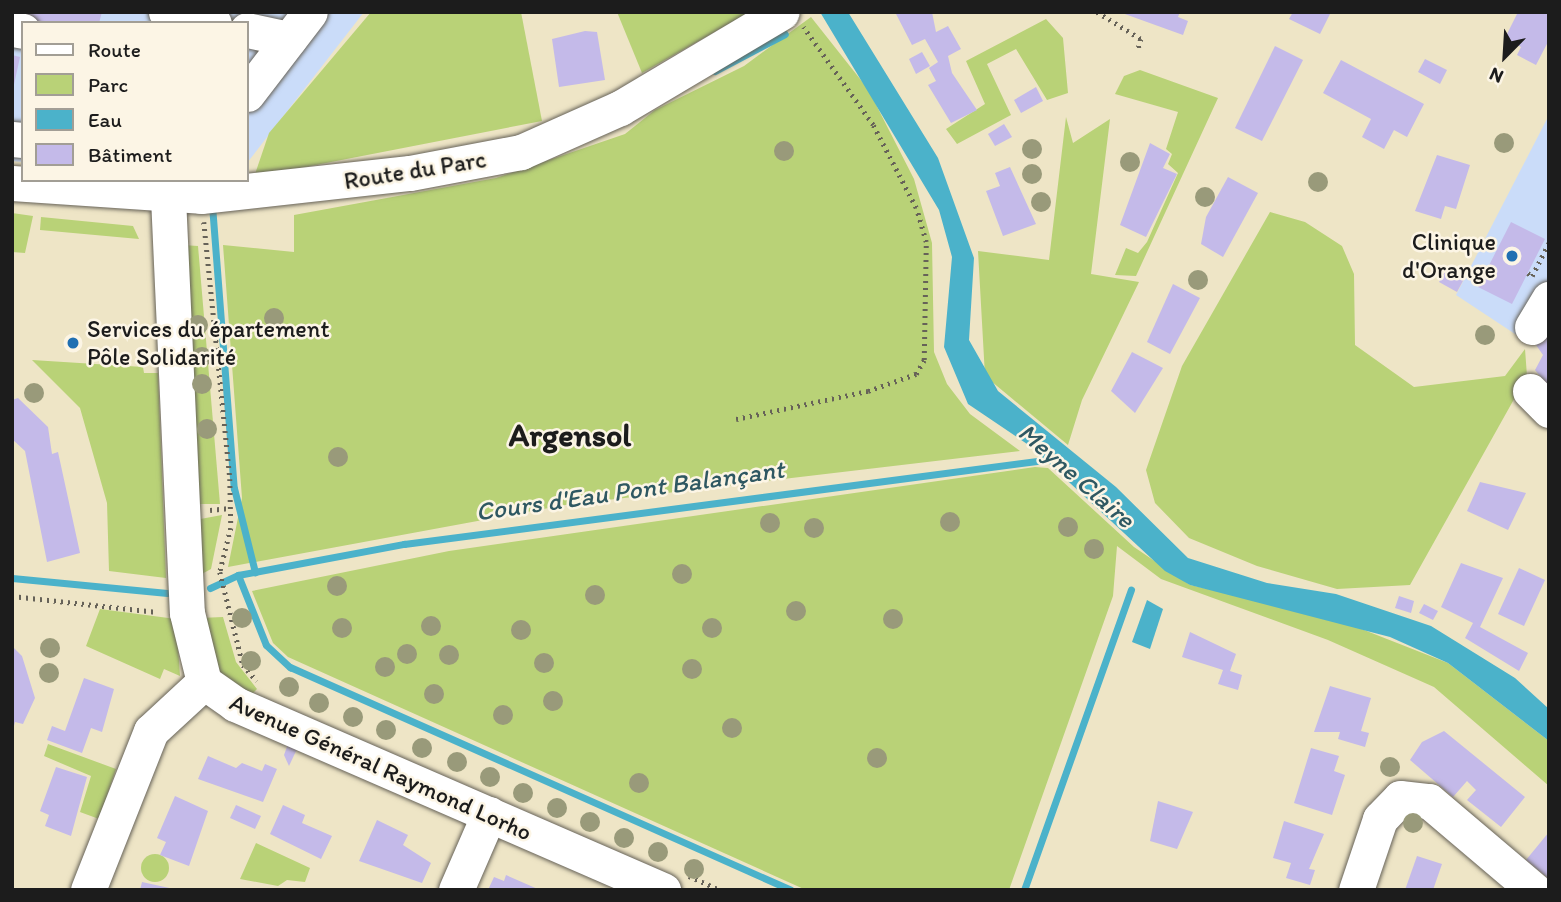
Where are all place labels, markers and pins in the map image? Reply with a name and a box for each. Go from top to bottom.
place label: Clinique d'Orange [1402,228,1496,284]
marker: Clinique d'Orange [1502,246,1522,266]
place label: Services du épartement Pôle Solidarité [87,315,329,371]
marker: Services du épartement Pôle Solidarité [65,335,81,351]

